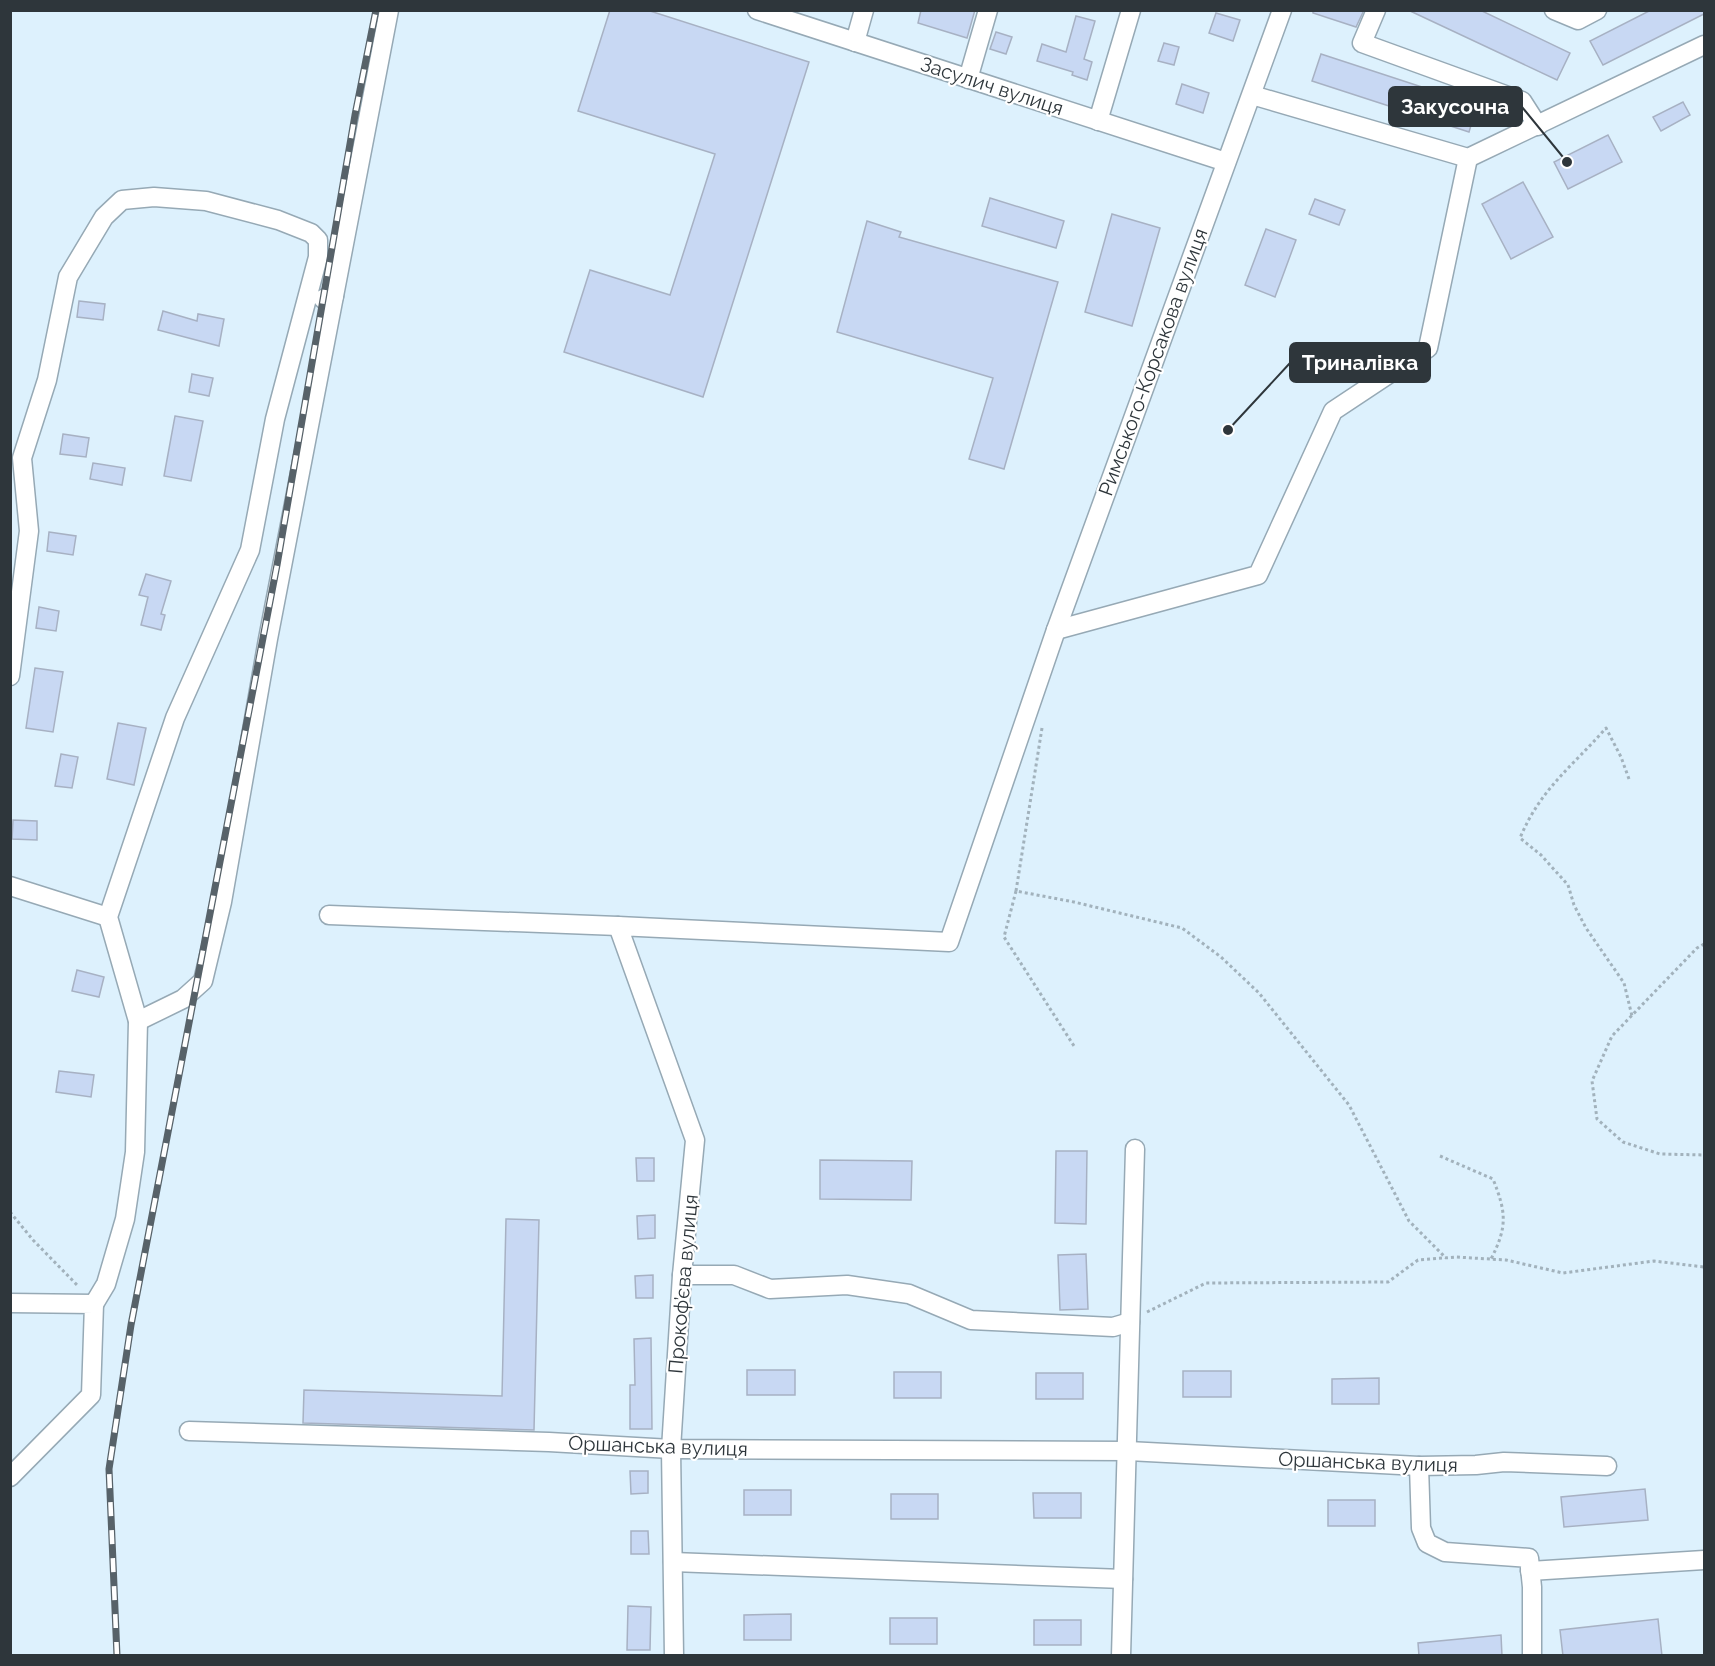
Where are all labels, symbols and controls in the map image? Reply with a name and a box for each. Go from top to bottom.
street label: Засулич вулиця [917,52,1067,120]
callout: Закусочна [1389,87,1522,126]
text: Закусочна [1401,94,1509,119]
street label: Римського-Корсакова вулиця [1093,225,1213,499]
callout: Триналівка [1290,343,1430,382]
text: Триналівка [1302,350,1418,375]
street label: Прокоф’єва вулиця [663,1193,703,1375]
street label: Оршанська вулиця [568,1431,748,1461]
street label: Оршанська вулиця [1278,1447,1458,1477]

